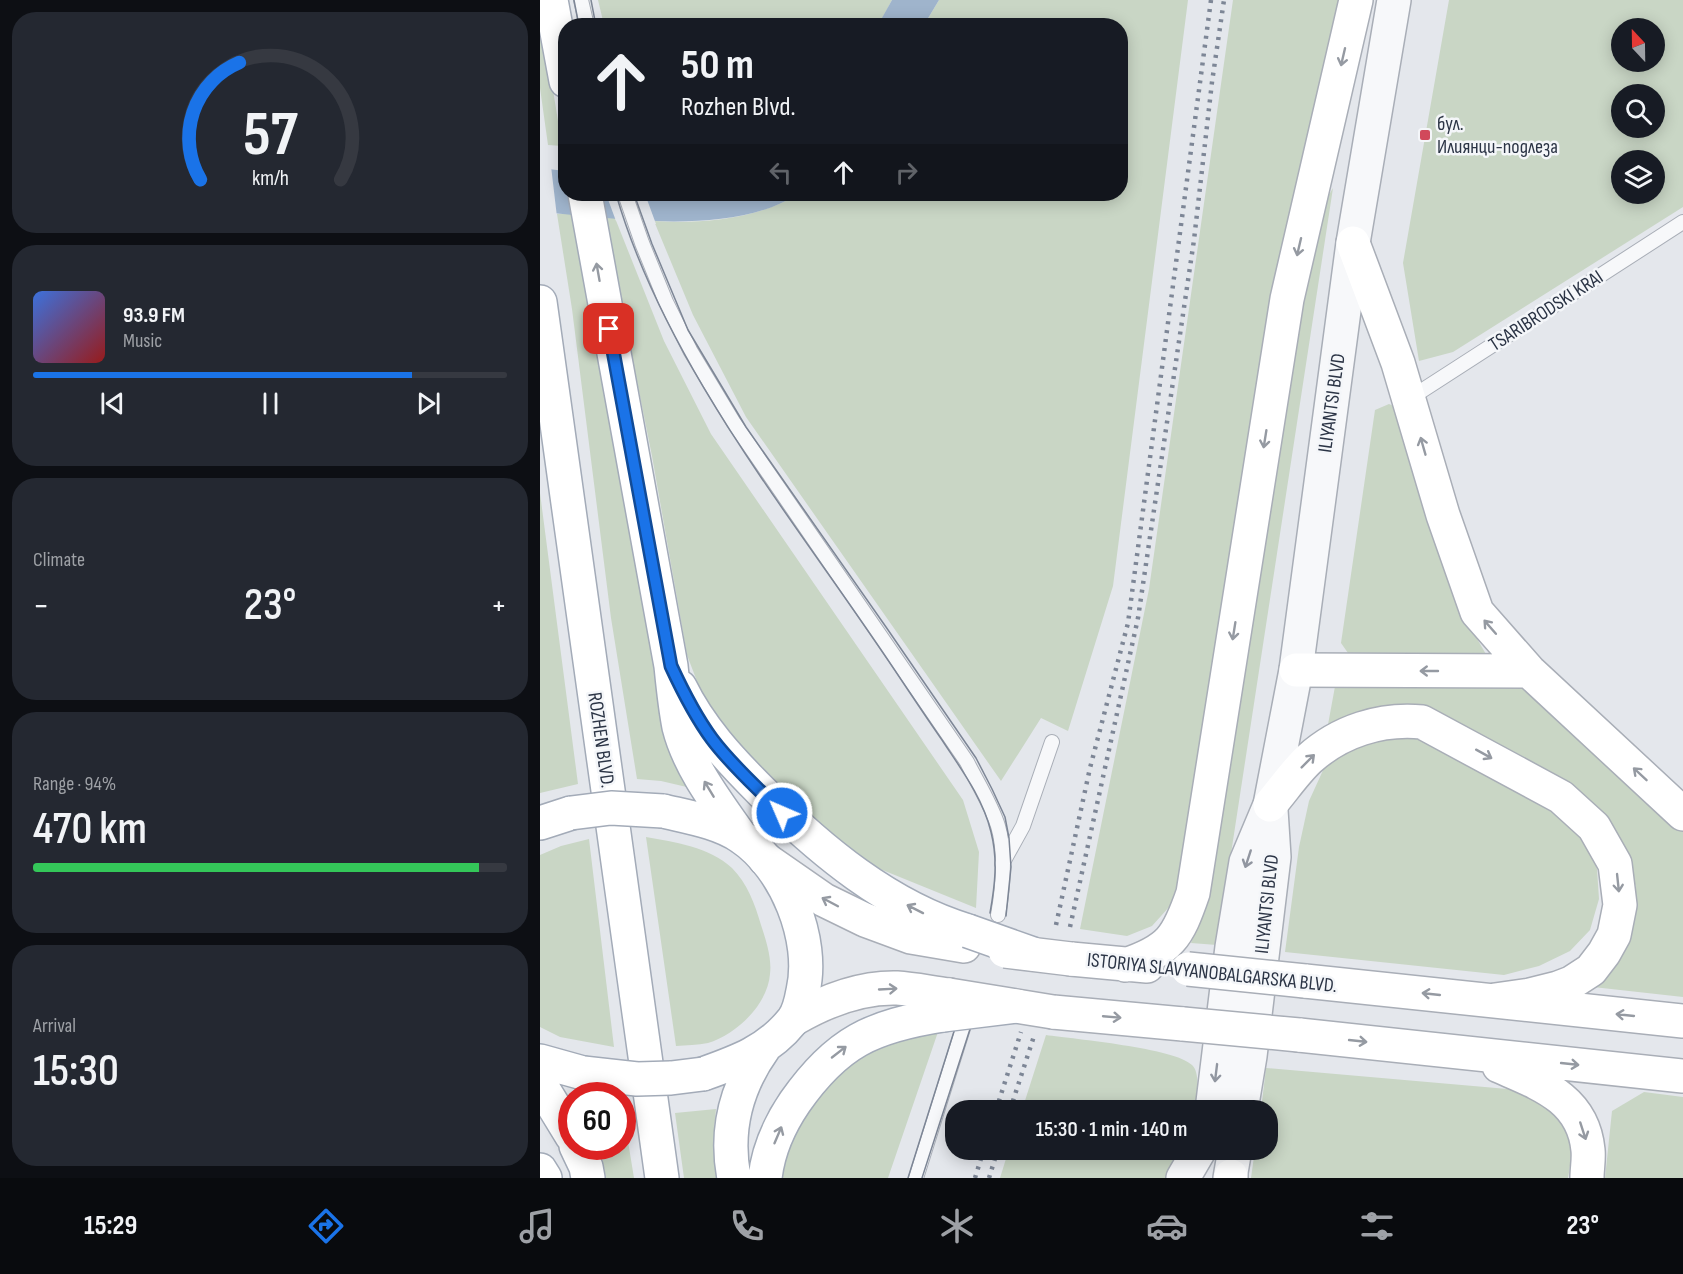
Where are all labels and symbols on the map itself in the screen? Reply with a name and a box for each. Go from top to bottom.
north arrow [1611,18,1665,72]
one-way arrow [1336,47,1348,66]
place label: бул. Илиянци-подлеза [1437,112,1558,159]
marker: бул. Илиянци-подлеза [1418,128,1432,142]
one-way arrow [1293,237,1304,256]
one-way arrow [592,263,603,282]
street label: TSARIBRODSKI KRAI [1484,265,1608,357]
pin [583,303,634,354]
street label: ILIYANTSI BLVD [1313,352,1351,454]
one-way arrow [1259,429,1270,448]
one-way arrow [1417,436,1428,455]
one-way arrow [1483,620,1497,635]
one-way arrow [1229,621,1240,641]
one-way arrow [1419,665,1439,677]
street label: ROZHEN BLVD. [582,691,620,789]
one-way arrow [1475,748,1492,760]
one-way arrow [1300,754,1315,769]
one-way arrow [1633,767,1648,781]
one-way arrow [702,781,714,798]
position arrow [750,781,814,845]
one-way arrow [1241,849,1252,868]
street label: ILIYANTSI BLVD [1250,853,1284,955]
one-way arrow [1612,873,1623,893]
one-way arrow [821,896,839,907]
one-way arrow [906,902,924,914]
street label: ISTORIYA SLAVYANOBALGARSKA BLVD. [1086,948,1338,998]
one-way arrow [878,983,898,994]
one-way arrow [1422,988,1441,999]
one-way arrow [1615,1009,1635,1020]
one-way arrow [1101,1012,1121,1023]
one-way arrow [1347,1036,1367,1047]
one-way arrow [831,1046,847,1059]
one-way arrow [1560,1059,1579,1070]
one-way arrow [1210,1062,1221,1082]
speed limit sign: 60 [558,1082,636,1160]
one-way arrow [1578,1121,1589,1140]
one-way arrow [773,1126,784,1144]

